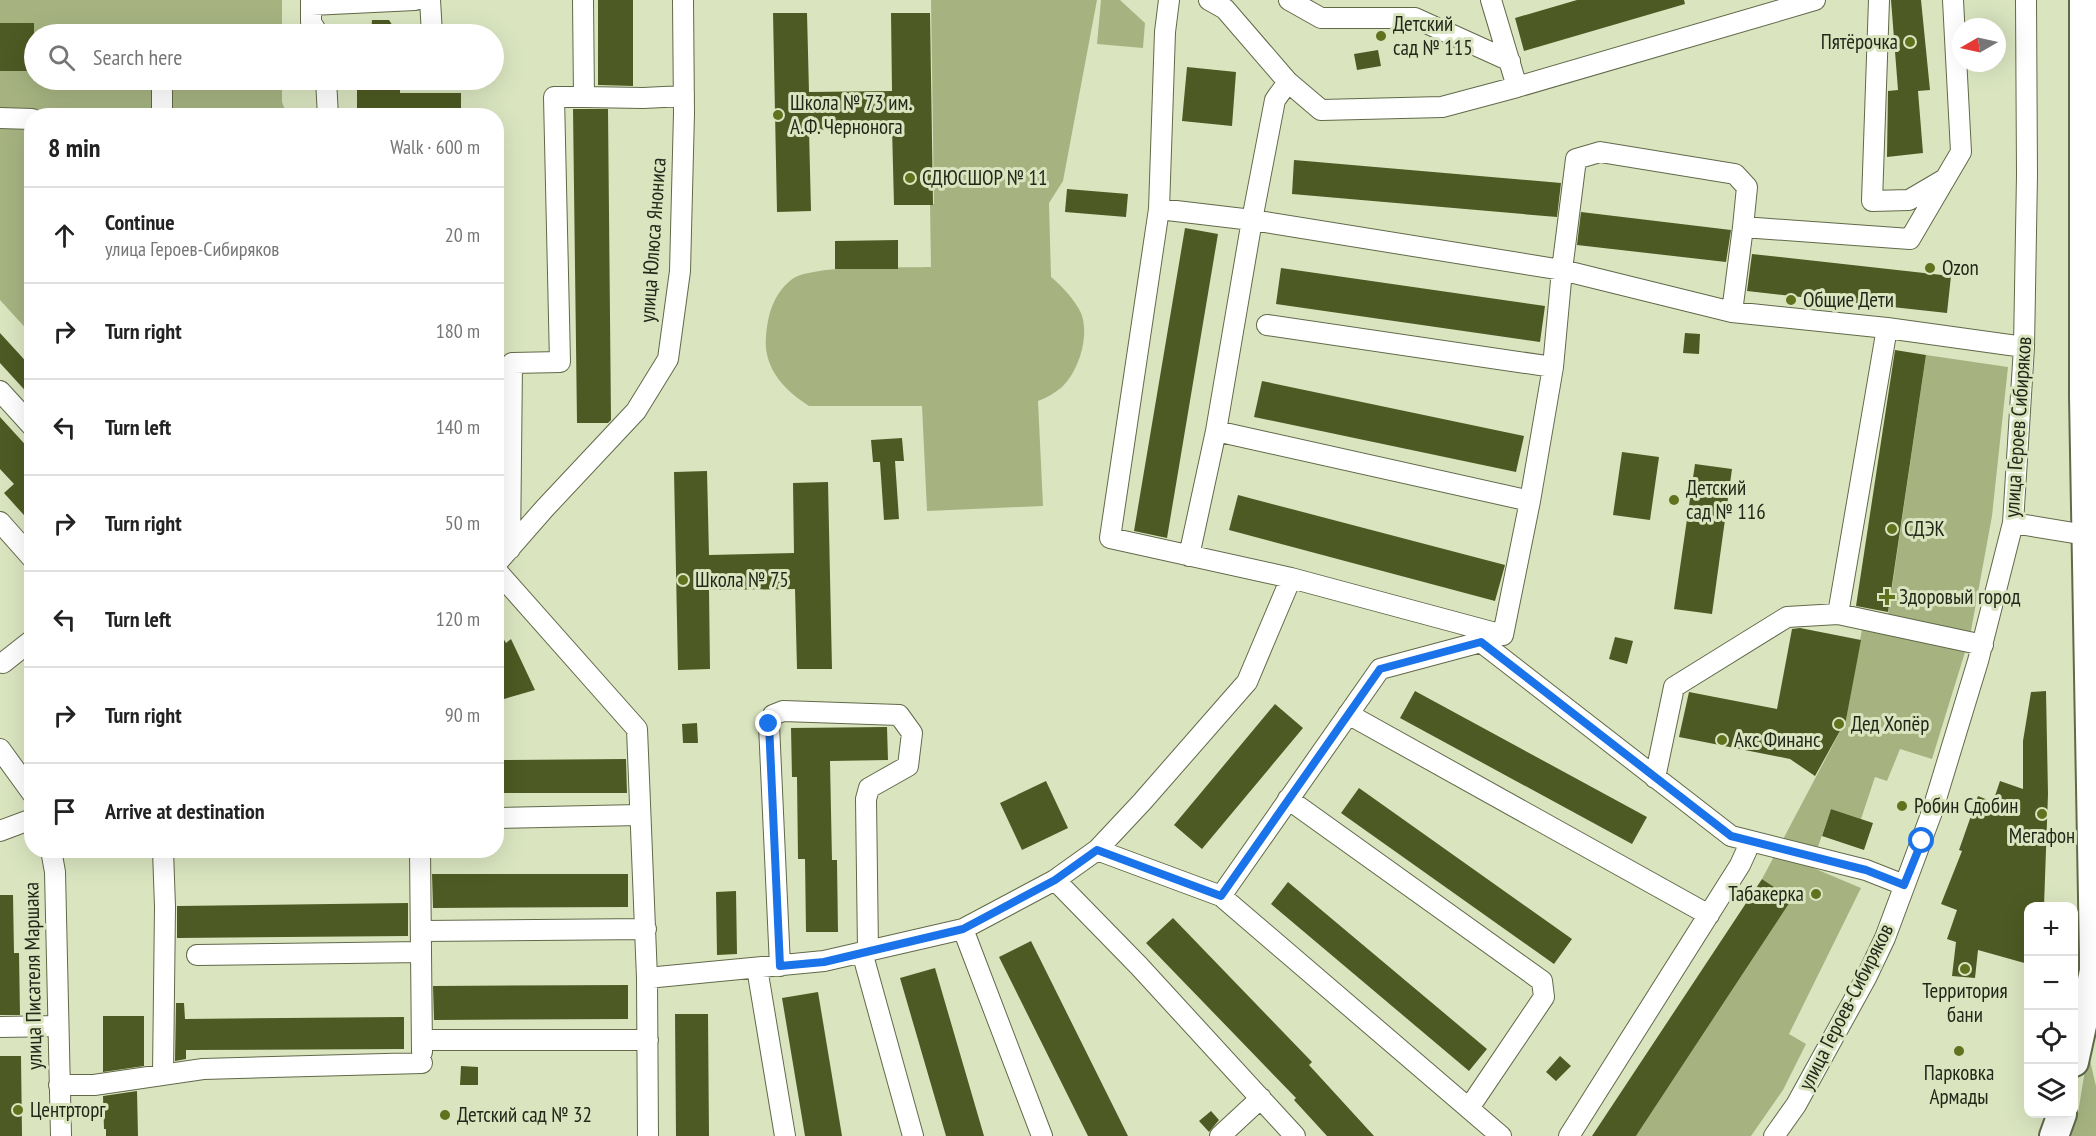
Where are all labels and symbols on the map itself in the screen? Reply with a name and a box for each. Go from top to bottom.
place label: Детский сад № 115 [1393,10,1473,61]
north arrow [1952,18,2006,72]
place label: Пятёрочка [1821,28,1898,55]
marker: Детский сад № 115 [1374,29,1388,43]
marker: Пятёрочка [1903,35,1917,49]
place label: Школа № 73 им. А.Ф. Чернонога [790,89,912,140]
marker: Школа № 73 им. А.Ф. Чернонога [771,108,785,122]
street label: улица Юлюса Янониса [633,157,672,323]
place label: СДЮСШОР № 11 [922,164,1048,191]
marker: СДЮСШОР № 11 [903,171,917,185]
place label: Ozon [1942,254,1979,281]
marker: Ozon [1923,261,1937,275]
place label: Общие Дети [1803,286,1894,313]
marker: Общие Дети [1784,293,1798,307]
street label: улица Героев Сибиряков [1998,336,2037,518]
place label: Детский сад № 116 [1686,474,1766,525]
marker: Детский сад № 116 [1667,493,1681,507]
place label: СДЭК [1904,515,1945,542]
marker: СДЭК [1885,522,1899,536]
place label: Школа № 75 [695,566,789,593]
marker: Школа № 75 [676,573,690,587]
place label: Здоровый город [1899,583,2021,610]
marker: Здоровый город [1880,590,1894,604]
route end [755,710,781,736]
place label: Дед Хопёр [1851,710,1929,737]
marker: Дед Хопёр [1832,717,1846,731]
place label: Акс Финанс [1734,726,1821,753]
marker: Акс Финанс [1715,733,1729,747]
place label: Робин Сдобин [1914,792,2018,819]
marker: Робин Сдобин [1895,799,1909,813]
marker: Мегафон [2035,807,2049,821]
place label: Мегафон [2009,822,2075,849]
route start [1908,827,1934,853]
place label: Табакерка [1728,880,1804,907]
street label: улица Писателя Маршака [17,882,48,1070]
marker: Табакерка [1809,887,1823,901]
street label: улица Героев-Сибиряков [1792,919,1899,1094]
marker: Территория бани [1958,962,1972,976]
place label: Территория бани [1922,977,2008,1028]
marker: Парковка Армады [1952,1044,1966,1058]
place label: Парковка Армады [1924,1059,1994,1110]
place label: Центрторг [30,1096,106,1123]
place label: Детский сад № 32 [457,1101,592,1128]
marker: Центрторг [11,1103,25,1117]
marker: Детский сад № 32 [438,1108,452,1122]

